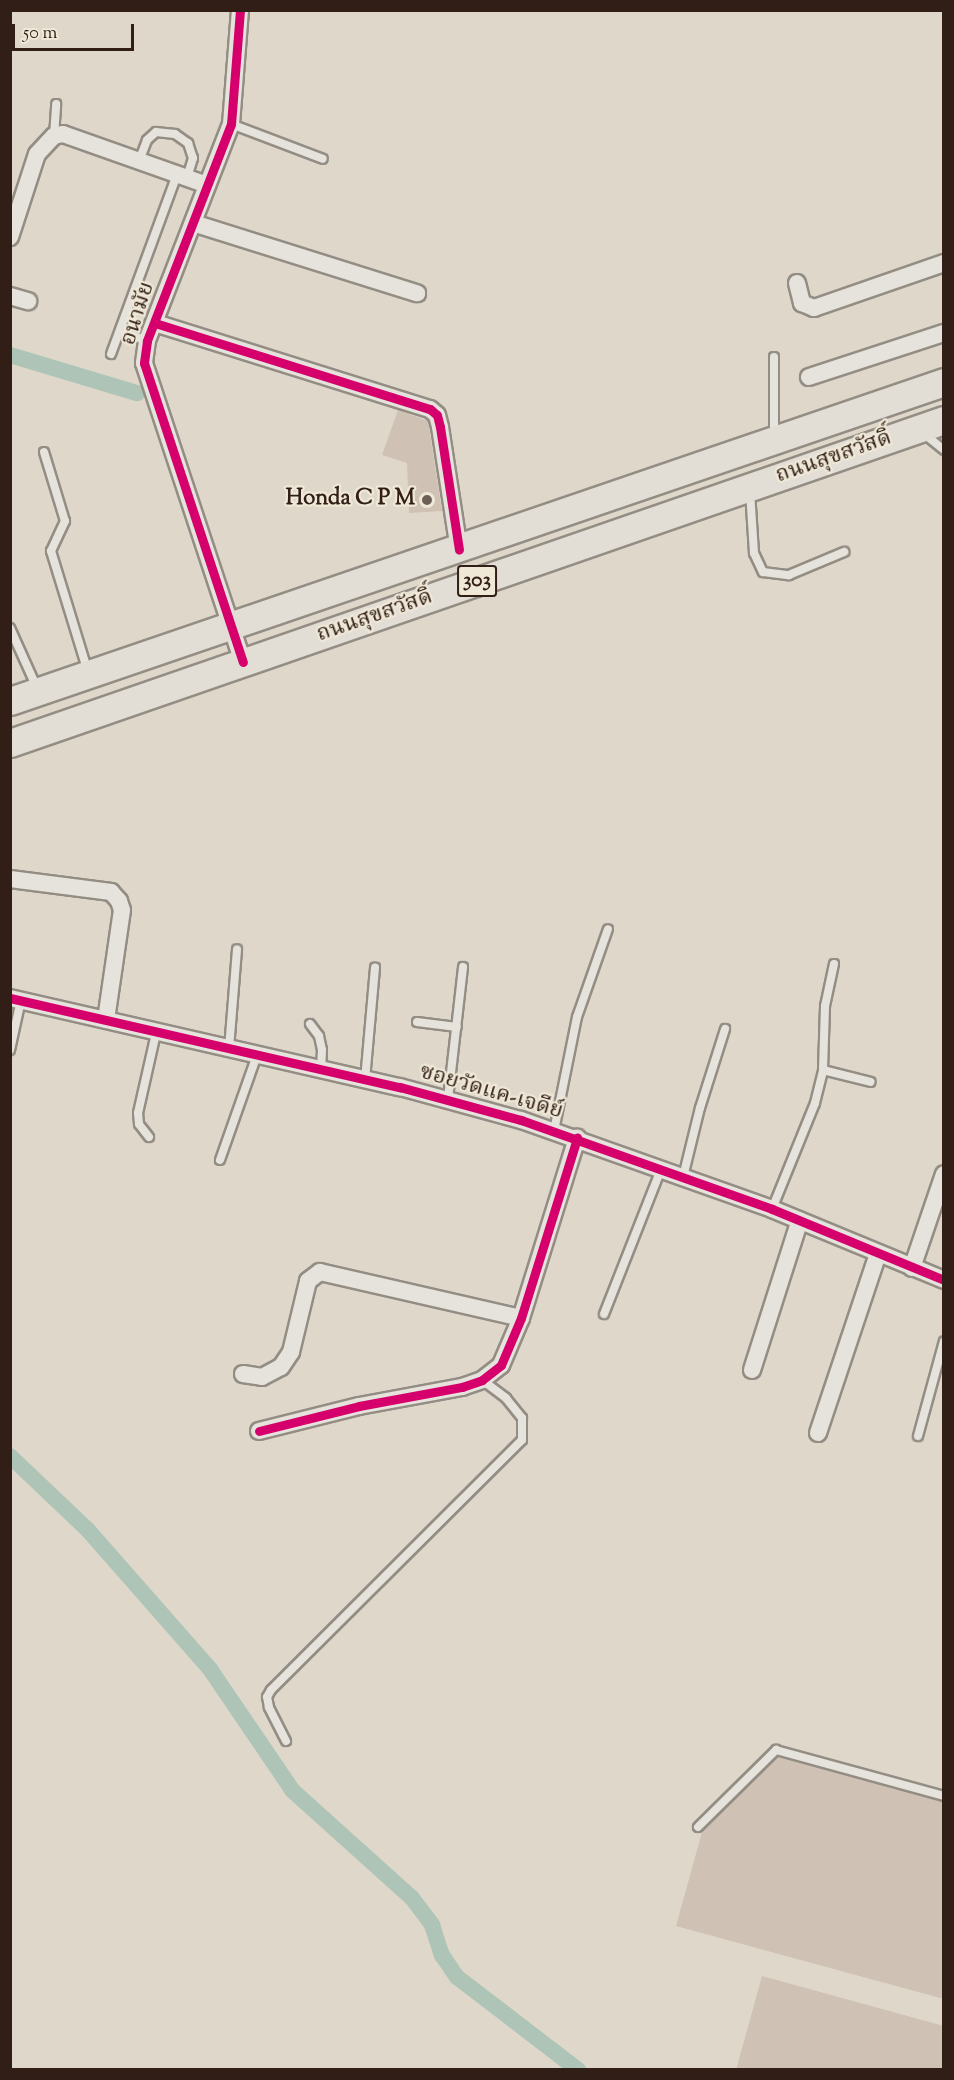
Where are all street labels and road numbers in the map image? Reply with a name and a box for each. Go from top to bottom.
street label: อนามัย [116,279,162,349]
street label: ถนนสุขสวัสดิ์ [773,426,895,490]
road number: 303 [456,563,498,599]
street label: ถนนสุขสวัสดิ์ [314,585,436,649]
street label: ซอยวัดแค-เจดีย์ [416,1060,566,1126]

